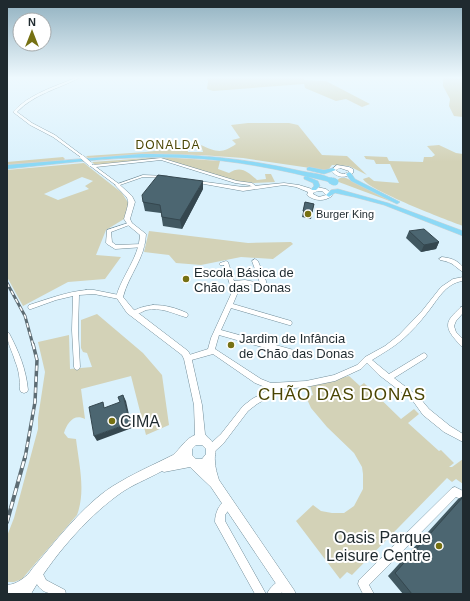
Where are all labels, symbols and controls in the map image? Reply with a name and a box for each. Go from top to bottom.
north arrow [12,12,52,52]
text: N [28,16,36,28]
district label: DONALDA [135,138,201,152]
place label: Burger King [316,208,374,220]
marker: Burger King [303,209,313,219]
place label: Escola Básica de Chão das Donas [194,265,294,295]
marker: Escola Básica de Chão das Donas [181,274,191,284]
place label: Jardim de Infância de Chão das Donas [239,331,354,361]
marker: Jardim de Infância de Chão das Donas [226,340,236,350]
district label: CHÃO DAS DONAS [258,385,426,404]
place label: CIMA [120,413,160,430]
marker: CIMA [107,416,117,426]
place label: Oasis Parque Leisure Centre [326,529,431,564]
marker: Oasis Parque Leisure Centre [434,541,444,551]

